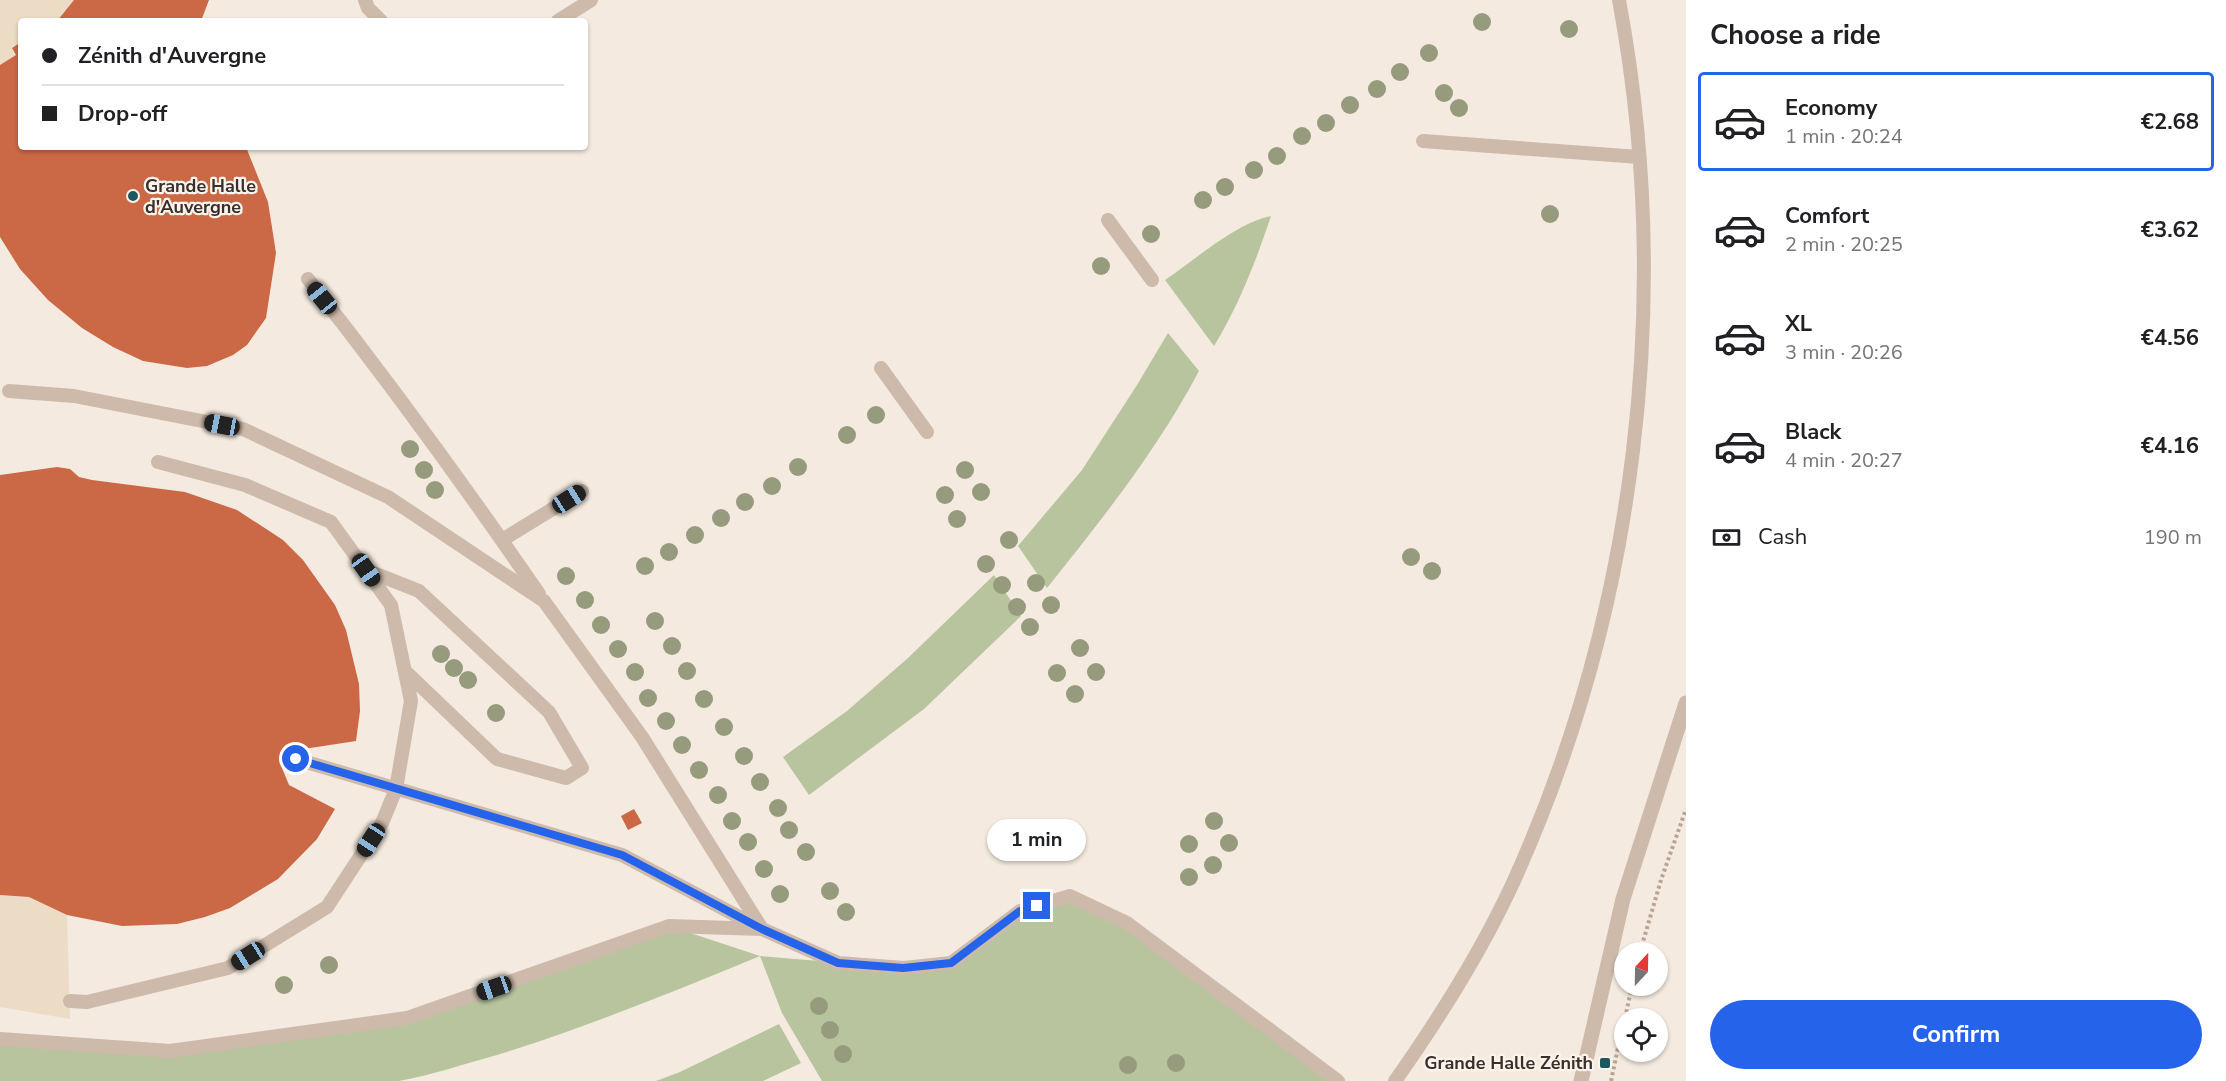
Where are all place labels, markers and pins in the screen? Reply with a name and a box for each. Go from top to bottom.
place label: Grande Halle d'Auvergne [145,174,256,219]
marker: Grande Halle d'Auvergne [126,189,140,203]
place label: Grande Halle Zénith [1424,1051,1593,1075]
marker: Grande Halle Zénith [1598,1056,1612,1070]

